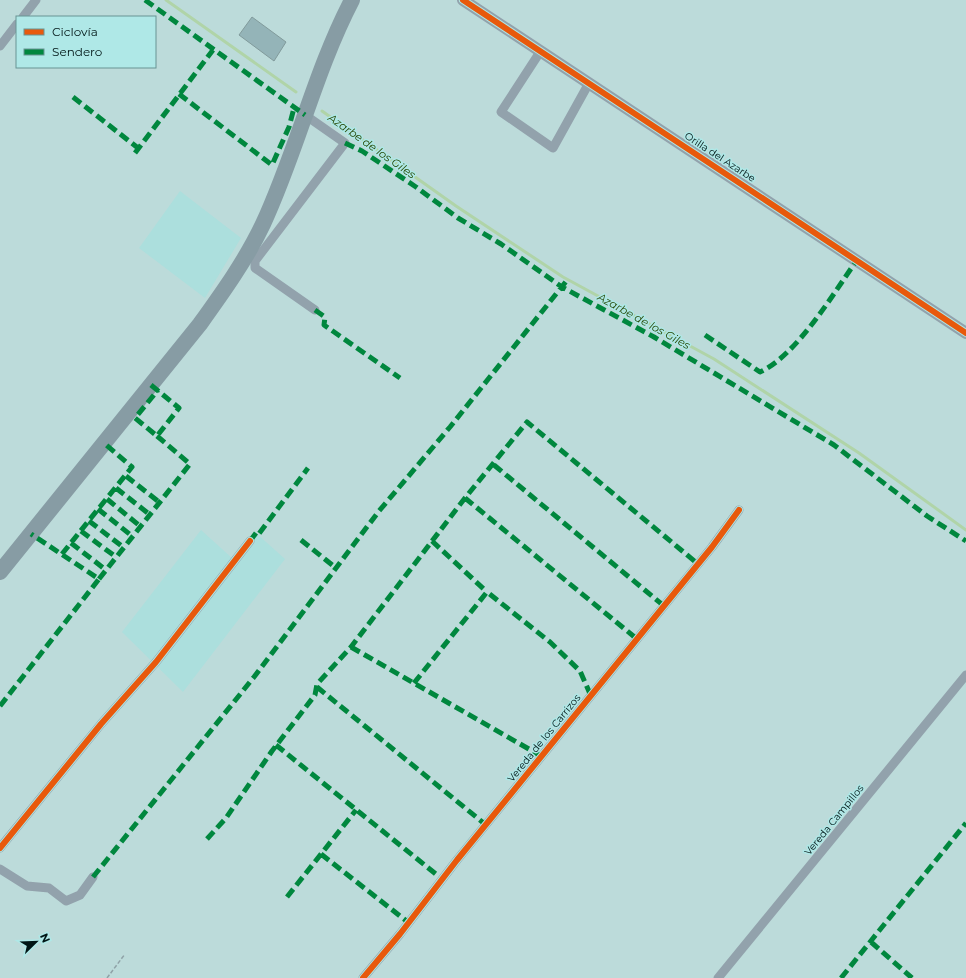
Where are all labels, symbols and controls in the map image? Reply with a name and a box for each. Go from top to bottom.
legend [16,16,156,68]
text: Ciclovía [52,24,98,39]
text: Sendero [52,44,102,59]
water label: Azarbe de los Giles [325,110,419,182]
street label: Orilla del Azarbe [682,129,758,185]
water label: Azarbe de los Giles [594,289,693,353]
street label: Vereda de los Carrizos [505,691,583,785]
street label: Vereda Campillos [802,782,867,858]
north arrow [16,922,56,962]
text: N [37,931,53,945]

